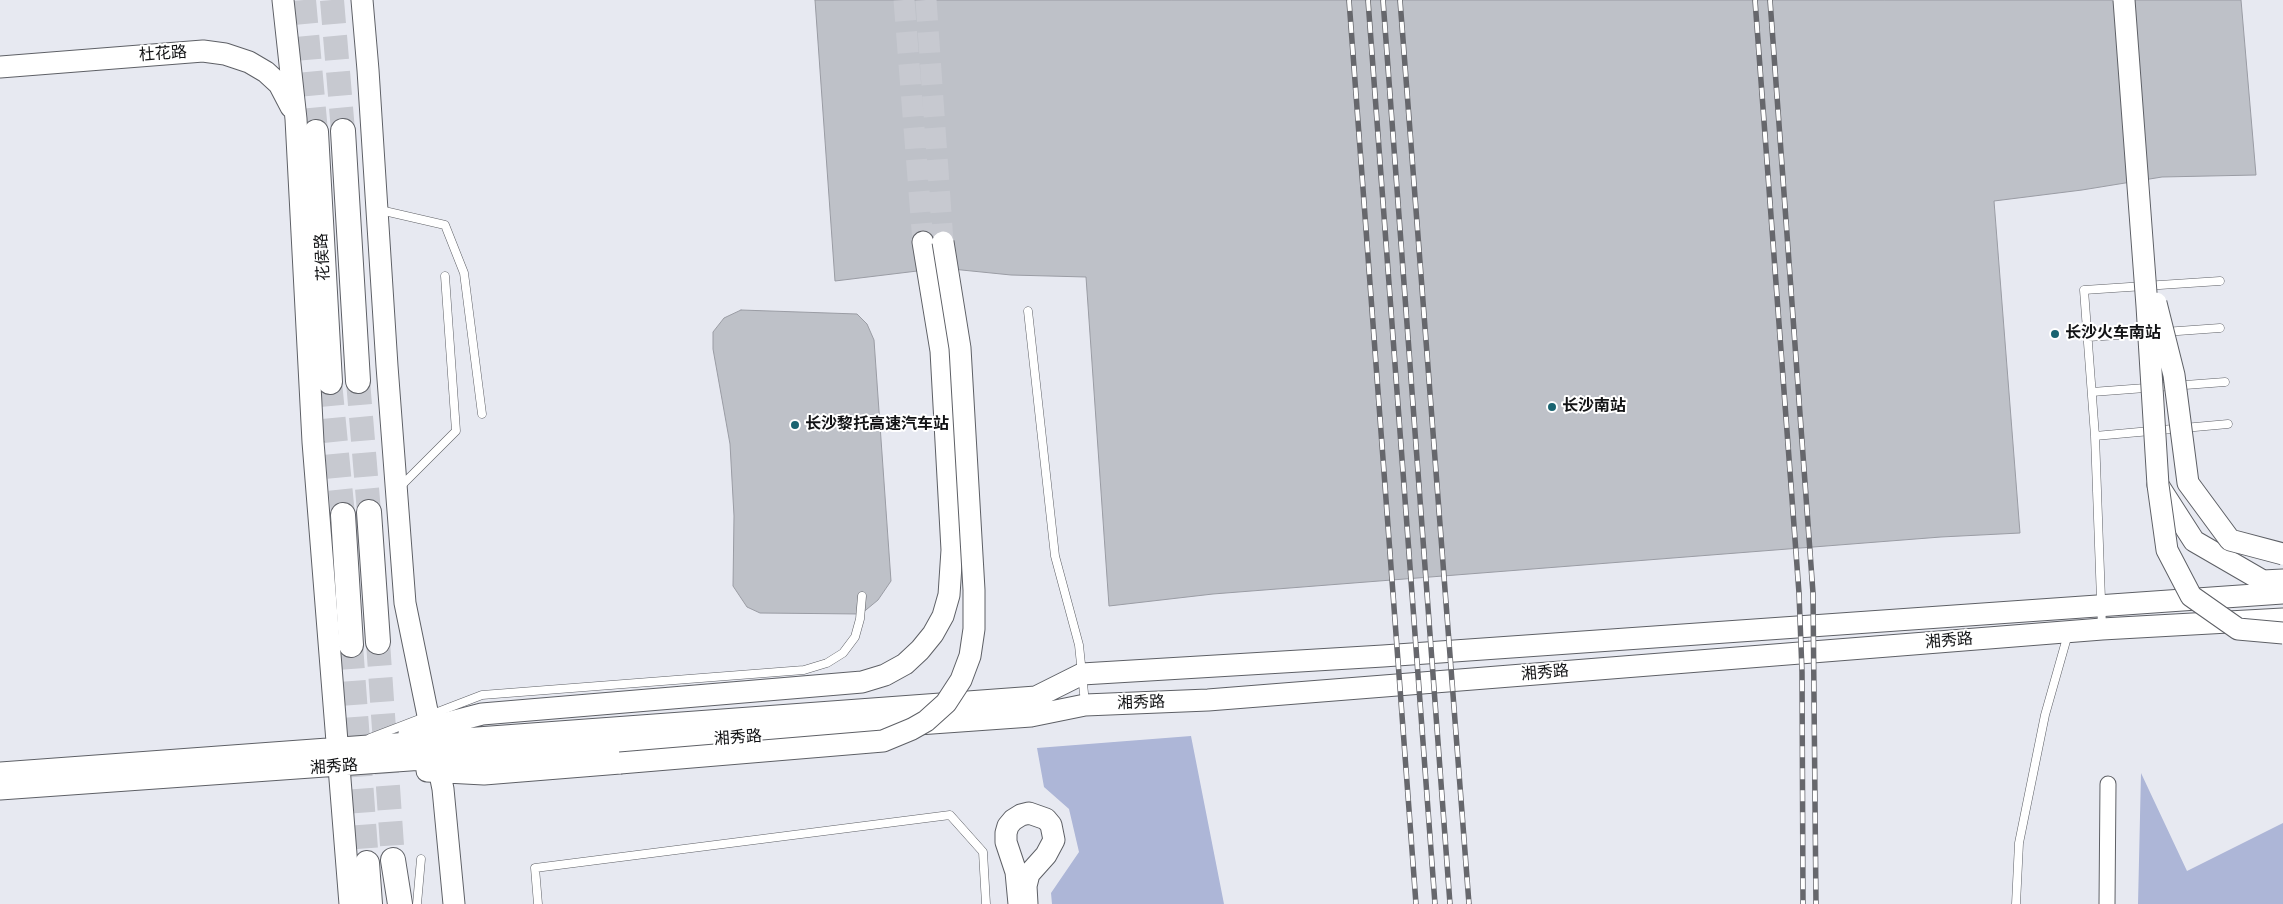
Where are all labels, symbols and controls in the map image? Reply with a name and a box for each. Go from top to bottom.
street label: 杜花路 [138,43,188,65]
street label: 花侯路 [312,233,334,281]
place label: 长沙火车南站 [2065,324,2161,344]
marker: 长沙火车南站 [2049,328,2061,340]
place label: 长沙南站 [1562,397,1626,417]
marker: 长沙南站 [1546,401,1558,413]
place label: 长沙黎托高速汽车站 [805,415,949,435]
marker: 长沙黎托高速汽车站 [789,419,801,431]
street label: 湘秀路 [1924,629,1974,653]
street label: 湘秀路 [1520,661,1570,685]
street label: 湘秀路 [1117,693,1165,713]
street label: 湘秀路 [713,727,763,749]
street label: 湘秀路 [309,756,359,778]

